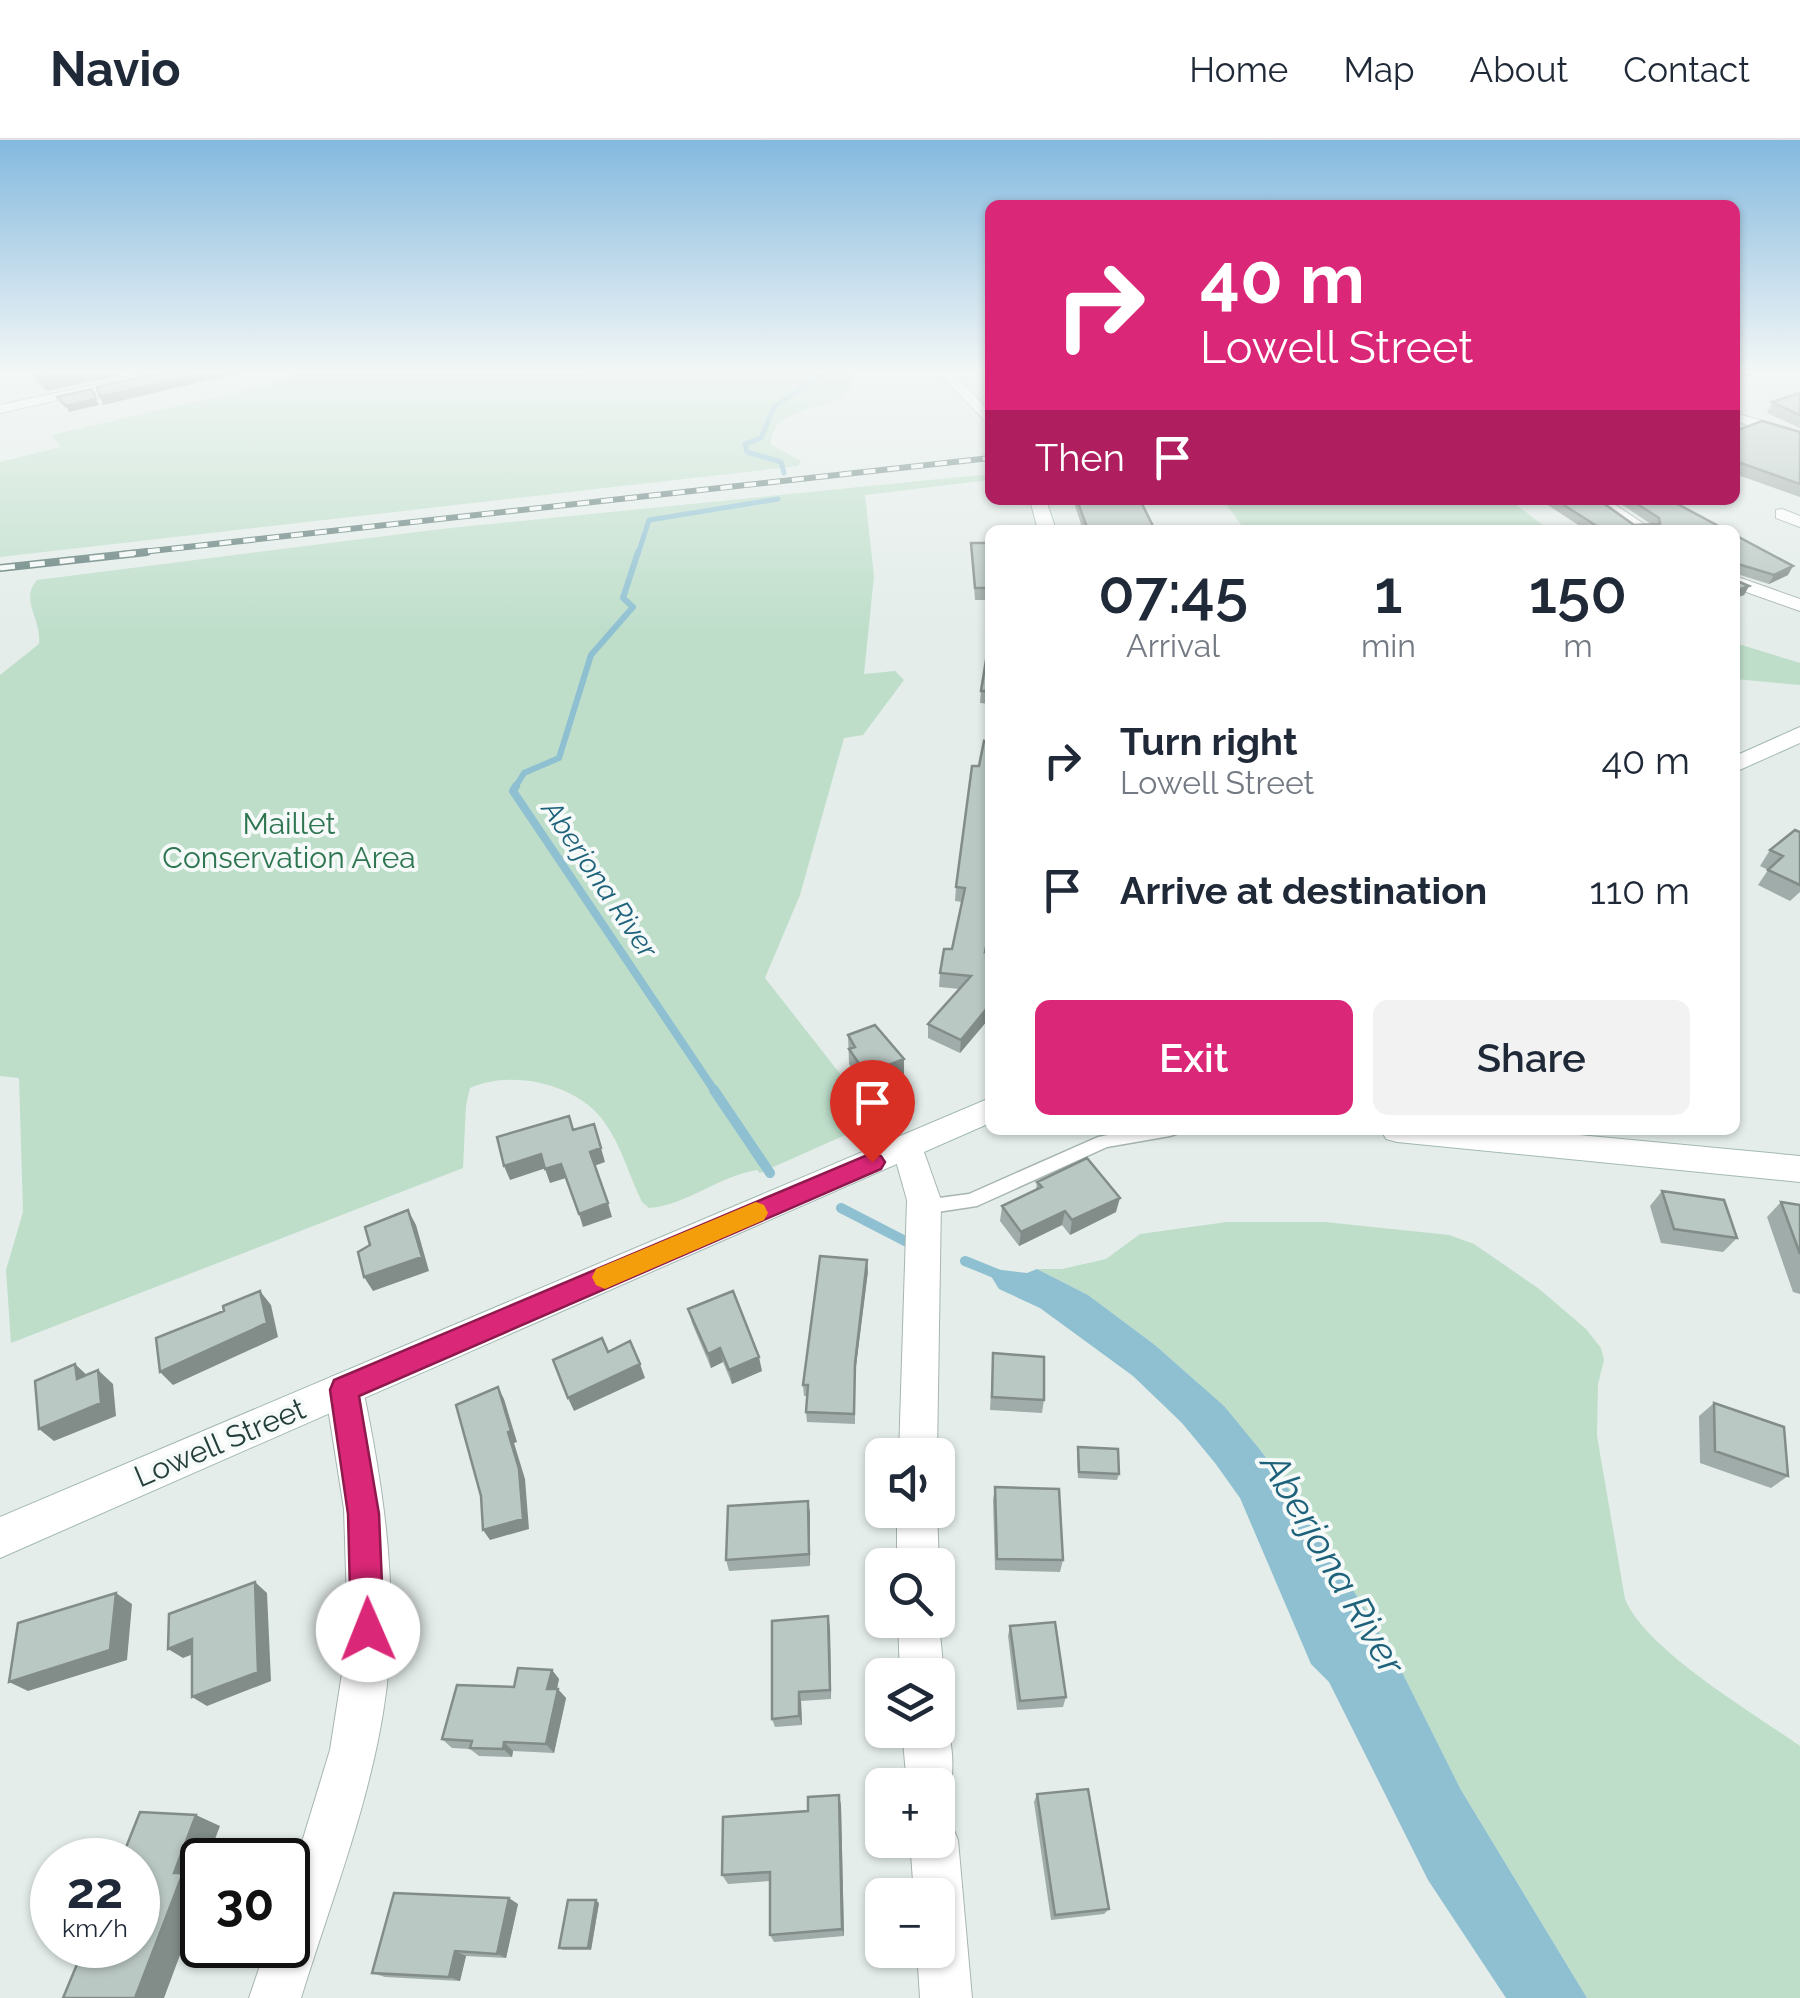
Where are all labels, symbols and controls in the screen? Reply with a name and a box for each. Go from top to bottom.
text: Navio [50,41,181,97]
text: Home [1189,49,1288,90]
text: Map [1343,49,1415,90]
text: About [1470,49,1568,90]
text: Contact [1623,49,1750,90]
text: 40 m [1200,237,1365,319]
icon: right [1035,240,1165,370]
text: Lowell Street [1200,321,1473,374]
icon: arrive [1145,430,1200,485]
text: Then [1035,435,1125,480]
text: 07:45 [1098,557,1248,627]
text: 1 [1374,557,1403,627]
text: 150 [1529,557,1627,627]
text: Arrival [1126,627,1220,664]
text: min [1361,627,1416,664]
text: m [1563,627,1593,664]
text: Turn right [1120,719,1297,764]
icon: right [1035,733,1090,788]
text: 40 m [1601,738,1690,783]
text: Lowell Street [1120,764,1314,801]
water label: Aberjona River [534,793,665,965]
park label: Maillet Conservation Area [162,806,416,875]
icon: arrive [1035,863,1090,918]
text: Arrive at destination [1120,868,1487,913]
text: 110 m [1590,868,1690,913]
button: Exit [1035,1000,1353,1115]
button: Share [1373,1000,1690,1115]
pin [830,1060,915,1163]
icon: arrive [845,1075,900,1130]
street label: Lowell Street [129,1391,310,1494]
map controls [865,1438,955,1968]
button: sound [865,1438,955,1528]
water label: Aberjona River [1251,1444,1416,1684]
button: search [865,1548,955,1638]
position arrow [316,1578,420,1682]
button: layers [865,1658,955,1748]
button: + [865,1768,955,1858]
speed limit sign: 30 [180,1838,310,1968]
text: 22 [67,1861,123,1920]
button: − [865,1878,955,1968]
text: km/h [62,1913,128,1943]

